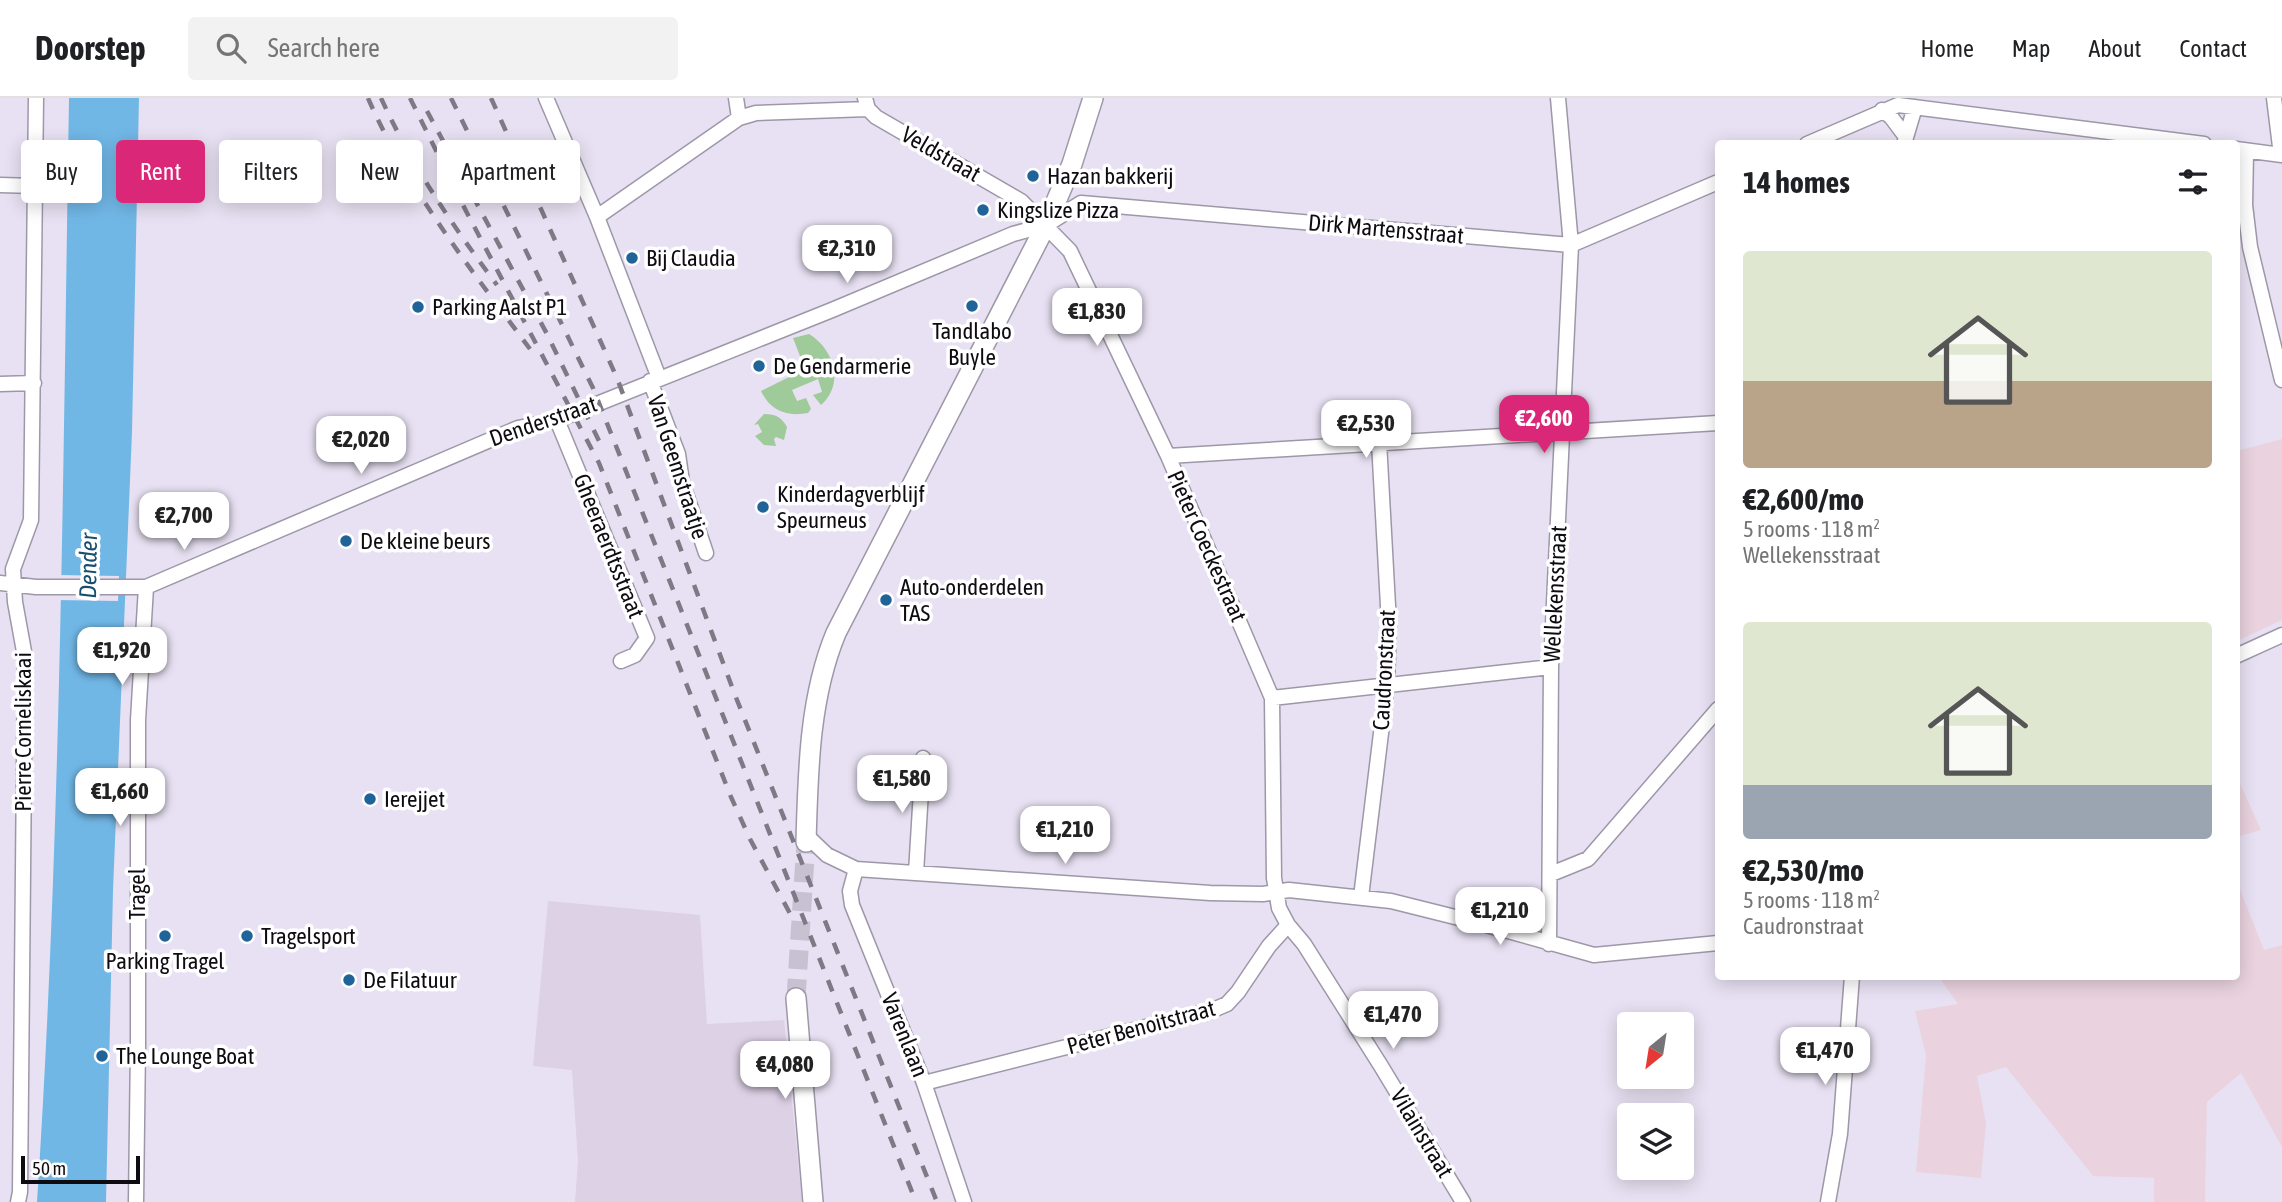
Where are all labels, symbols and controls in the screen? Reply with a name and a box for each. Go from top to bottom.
search box [188,17,678,80]
text: Doorstep [35,29,146,67]
icon: search [212,29,250,67]
text: Search here [268,33,380,63]
text: Home [1920,35,1974,62]
text: Map [2012,35,2050,62]
text: About [2088,35,2141,62]
text: Contact [2179,35,2247,62]
street label: Veldstraat [897,121,985,187]
chip: Buy [21,140,102,203]
chip: Rent [116,140,205,203]
chip: Filters [219,140,322,203]
chip: New [336,140,423,203]
chip: Apartment [437,140,580,203]
place label: Hazan bakkerij [1047,163,1174,189]
icon: filters [2174,163,2212,201]
text: 14 homes [1743,165,1850,199]
marker: Hazan bakkerij [1025,168,1041,184]
place label: Kingslize Pizza [997,197,1119,223]
marker: Kingslize Pizza [975,202,991,218]
street label: Dirk Martensstraat [1307,209,1465,249]
pin: €2,310 [790,226,904,285]
text: €2,310 [818,235,876,261]
place label: Bij Claudia [646,245,736,271]
marker: Bij Claudia [624,250,640,266]
pin: €1,830 [1040,288,1154,348]
place label: Parking Aalst P1 [432,294,567,320]
icon: home [1915,297,2041,423]
marker: Tandlabo Buyle [964,298,980,314]
text: €1,830 [1068,298,1126,324]
marker: Parking Aalst P1 [410,299,426,315]
place label: Tandlabo Buyle [932,318,1012,370]
place label: De Gendarmerie [773,353,911,379]
marker: De Gendarmerie [751,358,767,374]
street label: Denderstraat [486,391,600,451]
street label: Van Geemstraatje [642,392,714,542]
pin: €2,600 [1487,396,1601,455]
pin: €2,530 [1309,400,1423,460]
text: €2,600 [1515,405,1573,431]
text: €2,530 [1337,410,1395,436]
pin: €2,020 [304,416,418,476]
text: €2,020 [332,426,390,452]
street label: Pieter Coeckestraat [1162,466,1252,626]
street label: Gheeraerdtsstraat [568,470,650,622]
place label: Kinderdagverblijf Speurneus [777,481,925,533]
text: €2,600/mo [1743,482,1864,516]
pin: €2,700 [127,492,241,552]
marker: Kinderdagverblijf Speurneus [755,499,771,515]
text: €2,700 [155,502,213,528]
text: 5 rooms · 118 m² [1743,516,1880,542]
street label: Wellekensstraat [1538,525,1572,663]
place label: De kleine beurs [360,528,490,554]
water label: Dender [74,532,102,599]
marker: De kleine beurs [338,533,354,549]
text: Wellekensstraat [1743,542,1880,568]
place label: Auto-onderdelen TAS [900,574,1044,626]
marker: Auto-onderdelen TAS [878,592,894,608]
street label: Caudronstraat [1368,609,1400,731]
pin: €1,920 [65,628,179,687]
text: €1,920 [93,637,151,663]
street label: Pierre Corneliskaai [10,652,36,812]
icon: home [1915,668,2041,794]
pin: €1,580 [845,756,959,815]
text: €1,580 [873,765,931,791]
pin: €1,660 [63,768,177,828]
text: €1,660 [91,778,149,804]
place label: Ierejjet [384,786,445,812]
marker: Ierejjet [362,791,378,807]
pin: €1,210 [1008,806,1122,866]
text: €1,210 [1036,816,1094,842]
text: €2,530/mo [1743,853,1864,887]
street label: Tragel [124,868,150,920]
text: 5 rooms · 118 m² [1743,887,1880,913]
pin: €1,210 [1443,888,1557,947]
text: €1,210 [1471,897,1529,923]
text: Caudronstraat [1743,913,1864,939]
place label: Tragelsport [261,923,356,949]
marker: Parking Tragel [157,928,173,944]
marker: Tragelsport [239,928,255,944]
place label: Parking Tragel [106,948,224,974]
place label: De Filatuur [363,967,458,993]
marker: De Filatuur [341,972,357,988]
street label: Varenlaan [876,989,934,1081]
pin: €1,470 [1336,992,1450,1051]
street label: Peter Benoitstraat [1064,995,1218,1059]
text: €1,470 [1364,1001,1422,1027]
north arrow [1617,1012,1694,1088]
map controls [1617,1012,1694,1180]
pin: €1,470 [1768,1028,1882,1087]
text: €1,470 [1796,1037,1854,1063]
pin: €4,080 [728,1042,842,1101]
place label: The Lounge Boat [116,1043,254,1069]
marker: The Lounge Boat [94,1048,110,1064]
text: €4,080 [756,1051,814,1077]
street label: Vilainstraat [1385,1084,1459,1182]
button: layers [1617,1103,1694,1180]
scale bar [21,1153,140,1185]
text: 50 m [32,1157,66,1179]

